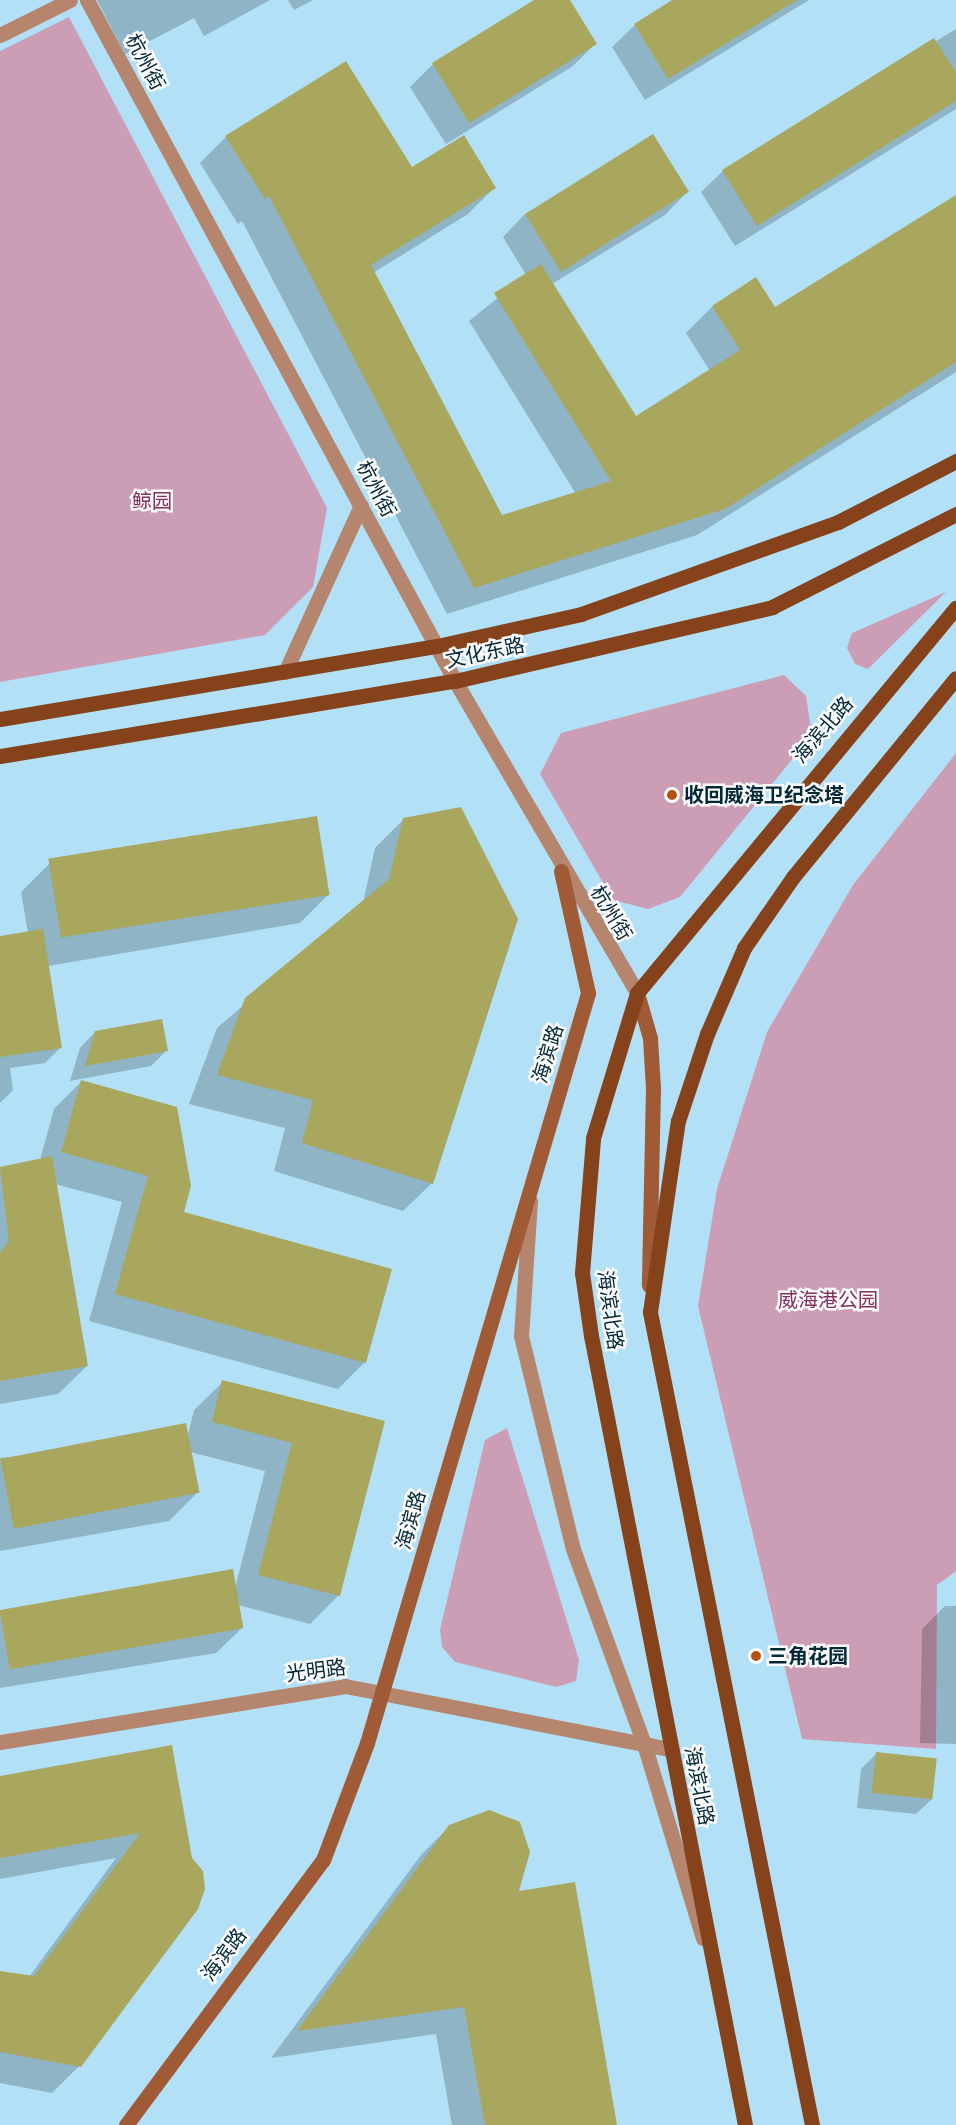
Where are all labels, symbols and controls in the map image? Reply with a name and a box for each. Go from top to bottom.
street label: 杭州街 [120,30,170,94]
street label: 杭州街 [351,457,401,521]
park label: 鲸园 [132,489,172,513]
street label: 文化东路 [443,633,527,673]
street label: 海滨北路 [788,692,858,768]
place label: 收回威海卫纪念塔 [684,783,844,807]
marker: 收回威海卫纪念塔 [665,788,679,802]
street label: 杭州街 [585,881,637,945]
street label: 海滨路 [528,1022,568,1086]
street label: 海滨北路 [593,1269,627,1351]
park label: 威海港公园 [778,1288,878,1312]
street label: 海滨路 [391,1488,431,1552]
place label: 三角花园 [768,1644,848,1668]
marker: 三角花园 [749,1649,763,1663]
street label: 光明路 [285,1655,347,1687]
street label: 海滨北路 [680,1744,718,1828]
street label: 海滨路 [196,1924,252,1986]

